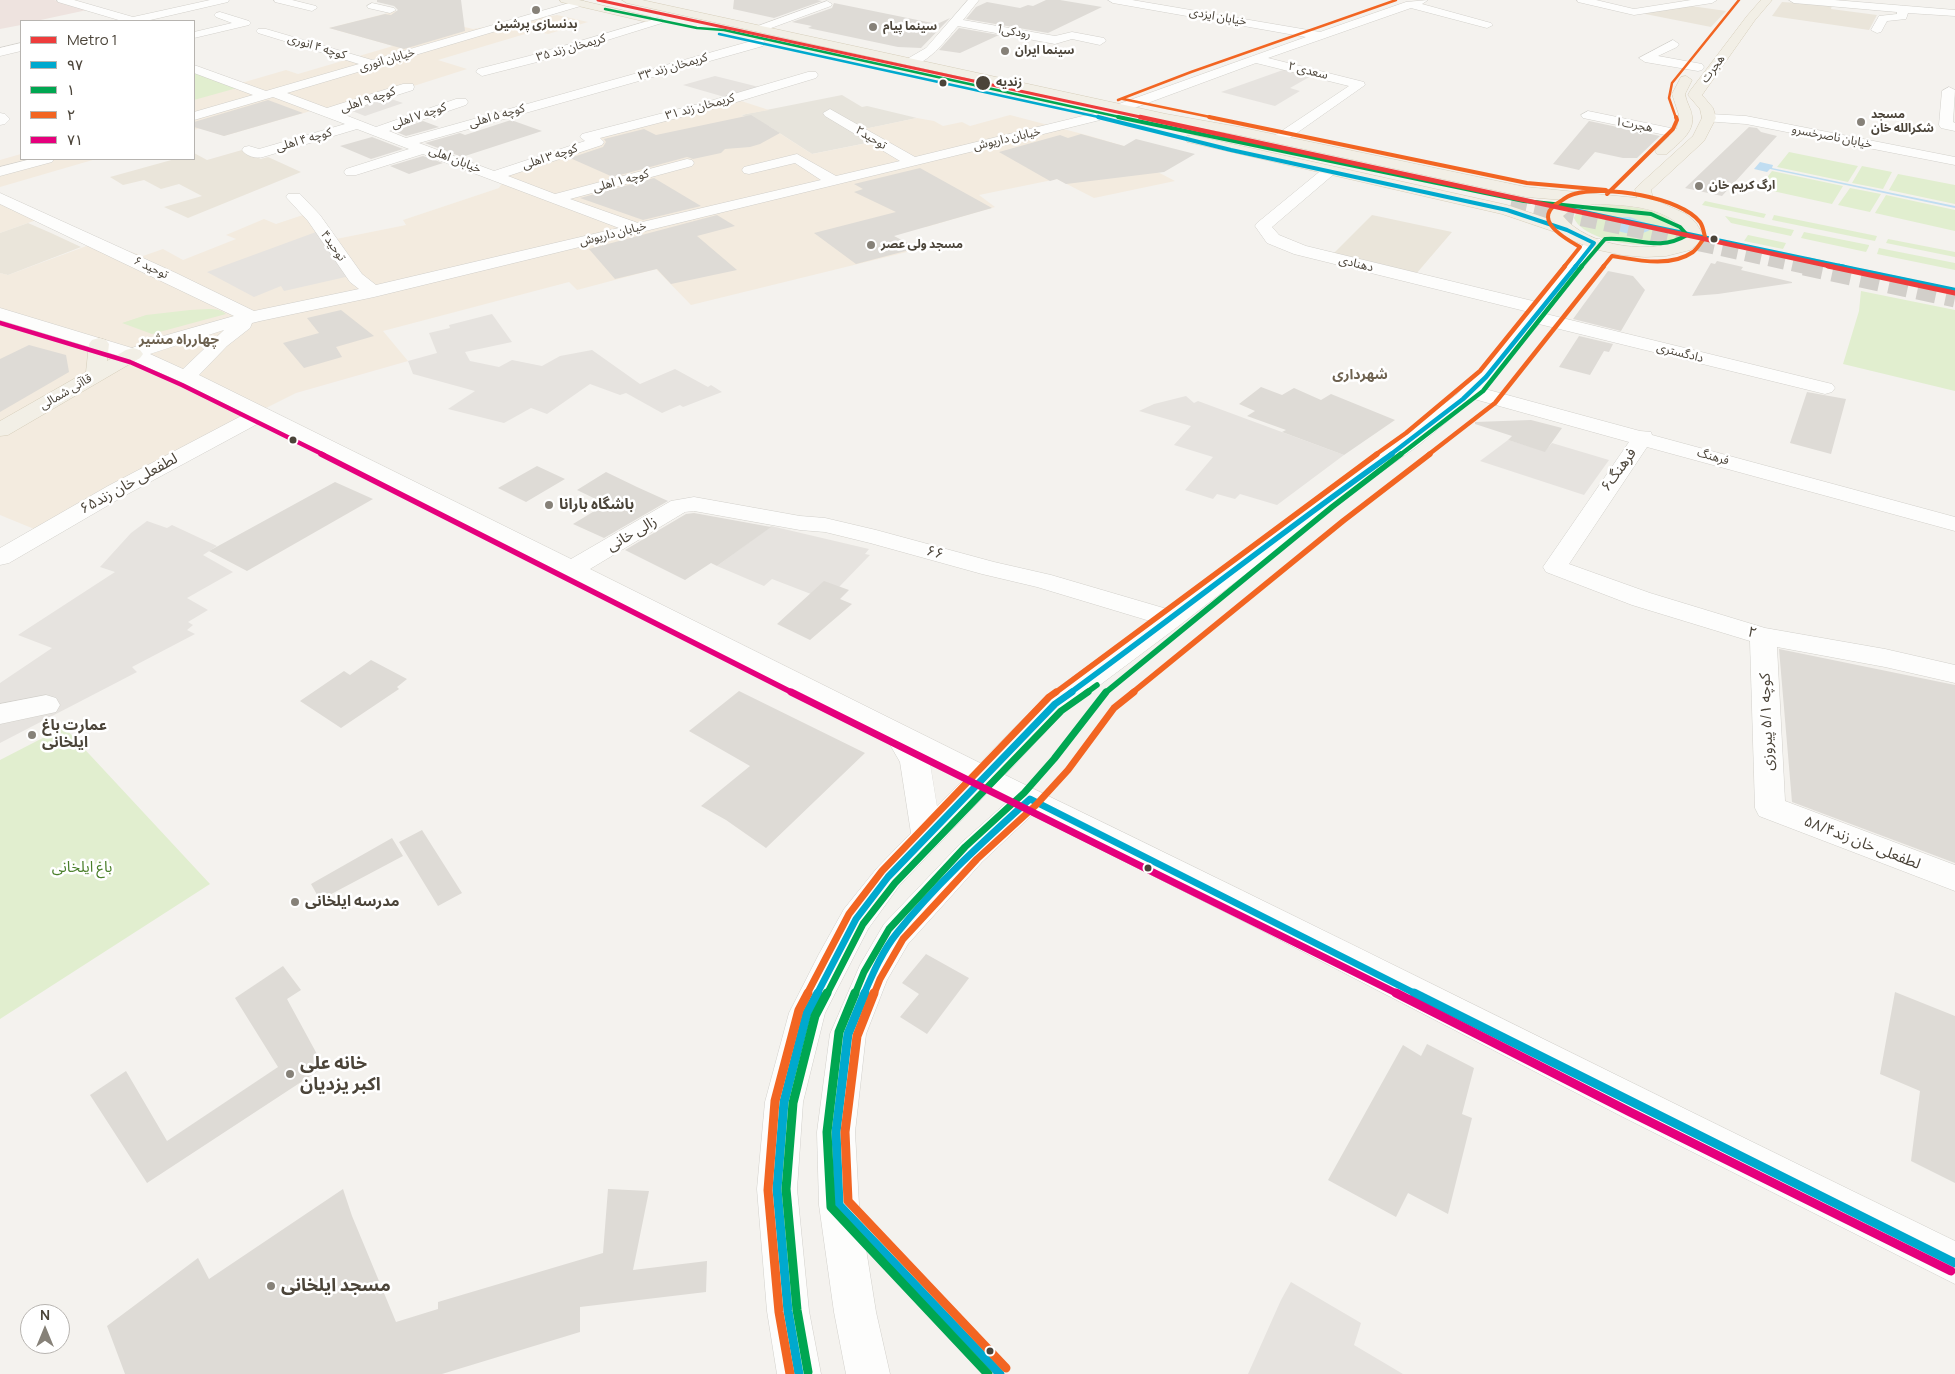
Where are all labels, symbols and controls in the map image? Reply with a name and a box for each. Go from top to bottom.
marker: بدنسازی پرشین [530,4,542,16]
street label: خیابان ایزدی [1188,5,1248,29]
place label: بدنسازی پرشین [495,18,577,32]
legend [20,20,195,160]
place label: سینما پیام [883,20,937,34]
marker: سینما پیام [867,21,879,33]
street label: 1رودکی [996,22,1032,42]
text: Metro 1 [67,29,117,50]
street label: کوچه ۴ انوری [286,31,348,63]
street label: کریمخان زند ۳۵ [535,31,607,65]
place label: سینما ایران [1015,44,1074,58]
street label: خیابان انوری [357,45,417,75]
marker: سینما ایران [999,45,1011,57]
street label: کریمخان زند ۳۳ [637,50,709,84]
street label: هجرت [1698,52,1728,86]
text: ۹۷ [67,54,83,75]
street label: سعدی ۲ [1287,59,1329,83]
marker: زندیه [974,74,992,92]
place label: زندیه [996,76,1022,90]
unlabelled marker [938,78,948,88]
text: ۱ [67,79,75,100]
street label: کوچه ۹ اهلی [339,84,397,116]
street label: کریمخان زند ۳۱ [664,91,736,123]
street label: کوچه ۷ اهلی [390,100,448,132]
street label: کوچه ۵ اهلی [467,101,527,131]
text: ۲ [67,104,75,125]
place label: مسجد شکرالله خان [1871,108,1934,136]
street label: ۱هجرت [1614,114,1654,136]
marker: مسجد شکرالله خان [1855,116,1867,128]
street label: خیابان ناصرخسرو [1791,122,1873,152]
street label: توحید۲ [853,123,889,153]
street label: خیابان داریوش [972,124,1042,154]
street label: کوچه ۴ اهلی [274,125,334,155]
text: ۷۱ [67,129,83,150]
street label: کوچه ۳ اهلی [521,141,579,173]
street label: خیابان اهلی [427,144,483,176]
street label: کوچه ۱ اهلی [591,167,651,195]
place label: ارگ کریم خان [1709,179,1775,193]
marker: ارگ کریم خان [1693,180,1705,192]
street label: خیابان داریوش [578,219,648,249]
street label: توحید۴ [317,228,349,264]
unlabelled marker [1709,234,1719,244]
place label: مسجد ولی عصر [881,238,963,252]
marker: مسجد ولی عصر [865,239,877,251]
street label: دهنادی [1337,253,1375,275]
street label: ۶ توحید [131,254,171,282]
district label: چهارراه مشیر [139,332,219,348]
street label: دادگستری [1655,340,1705,366]
district label: شهرداری [1332,367,1388,383]
street label: قاآنی شمالی [37,371,95,413]
unlabelled marker [288,435,298,445]
street label: فرهنگ۶ [1597,445,1641,495]
street label: فرهنگ [1695,446,1731,468]
street label: لطفعلی خان زند۶۵ [77,450,181,518]
place label: باشگاه بارانا [559,496,634,514]
marker: باشگاه بارانا [543,499,555,511]
street label: زالی خانی [604,512,660,556]
street label: ۶۶ [924,542,946,564]
street label: ۲ [1745,623,1759,643]
street label: کوچه ۵/۱ پیروزی [1756,673,1778,771]
place label: عمارت باغ ایلخانی [42,717,107,752]
marker: عمارت باغ ایلخانی [26,729,38,741]
street label: لطفعلی خان زند۵۸/۴ [1801,812,1923,874]
park label: باغ ایلخانی [52,859,112,877]
unlabelled marker [1143,863,1153,873]
place label: مدرسه ایلخانی [305,893,400,911]
marker: مدرسه ایلخانی [289,896,301,908]
place label: خانه علی اکبر یزدیان [300,1053,381,1096]
marker: خانه علی اکبر یزدیان [284,1068,296,1080]
place label: مسجد ایلخانی [281,1275,391,1297]
marker: مسجد ایلخانی [265,1280,277,1292]
north arrow [20,1304,70,1354]
text: N [40,1305,50,1324]
unlabelled marker [985,1346,995,1356]

